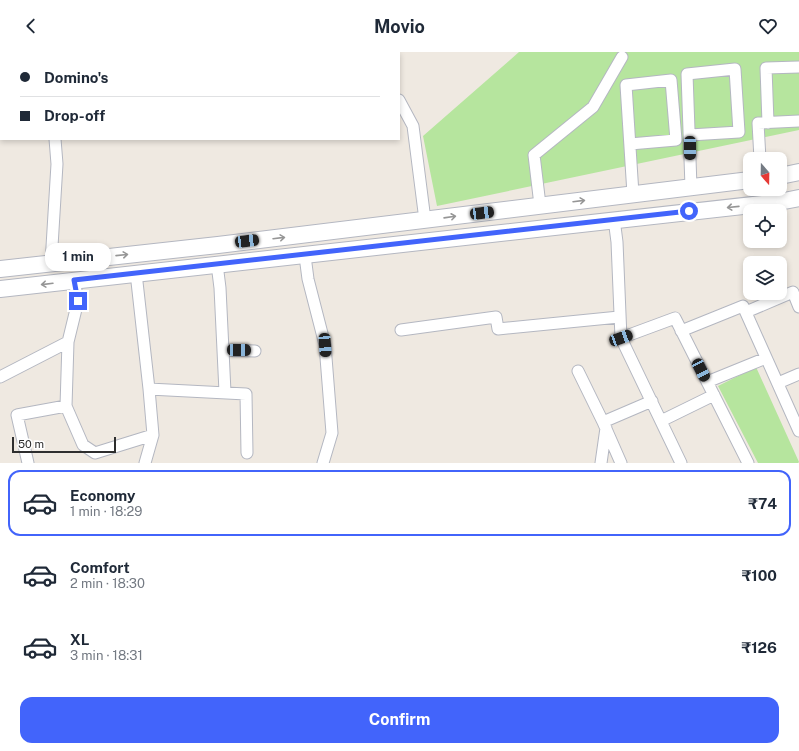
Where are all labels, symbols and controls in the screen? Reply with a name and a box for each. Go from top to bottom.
icon: back [20,15,42,37]
icon: heart [757,15,779,37]
text: Movio [374,16,425,37]
text: Domino's [44,69,108,86]
text: Drop-off [44,107,105,124]
car [684,136,696,160]
north arrow [743,152,787,196]
map controls [743,152,787,300]
one-way arrow [572,197,585,204]
route start [680,202,698,220]
one-way arrow [727,203,740,210]
button: locate [743,204,787,248]
car [469,206,495,220]
one-way arrow [443,213,456,221]
car [234,234,260,248]
one-way arrow [272,234,285,241]
callout: 1 min [45,243,111,271]
text: 1 min [62,249,94,264]
one-way arrow [115,252,128,259]
button: layers [743,256,787,300]
one-way arrow [41,280,54,287]
route end [69,292,87,310]
car [608,328,634,348]
car [318,333,332,357]
car [227,344,251,356]
car [690,357,712,383]
scale bar [12,435,116,454]
text: 50 m [18,438,44,450]
icon: car [22,485,58,521]
text: Economy [70,487,135,504]
text: ₹74 [748,495,777,512]
text: 1 min · 18:29 [70,504,142,519]
icon: car [22,557,58,593]
text: Comfort [70,559,130,576]
text: ₹100 [742,567,777,584]
text: 2 min · 18:30 [70,576,145,591]
icon: car [22,629,58,665]
text: XL [70,631,89,648]
text: ₹126 [742,639,777,656]
text: 3 min · 18:31 [70,648,143,663]
button: Confirm [20,697,779,743]

